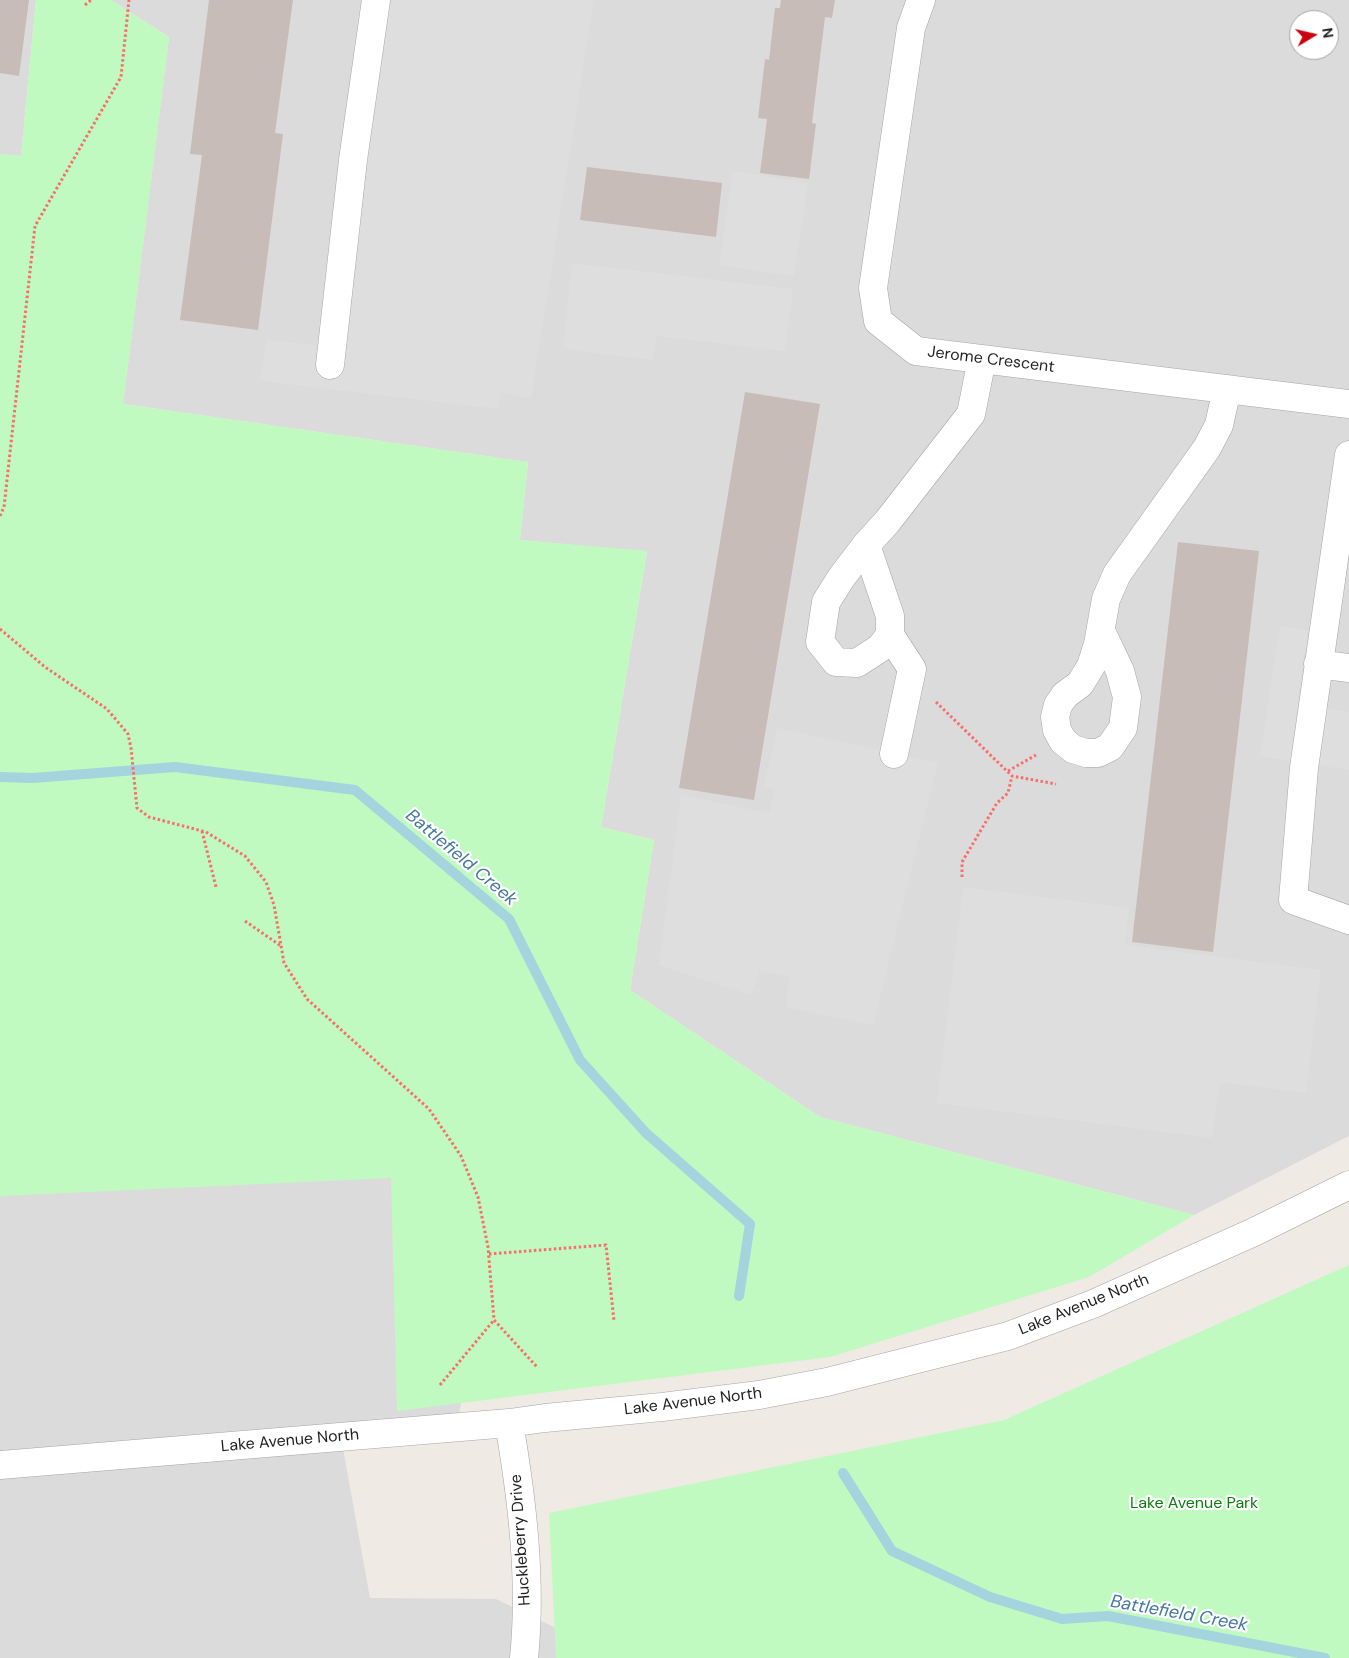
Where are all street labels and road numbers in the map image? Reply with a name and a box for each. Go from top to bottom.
street label: Jerome Crescent [926,343,1056,377]
street label: Lake Avenue North [1016,1270,1152,1340]
street label: Lake Avenue North [623,1384,763,1420]
street label: Lake Avenue North [220,1425,360,1457]
street label: Huckleberry Drive [507,1474,535,1606]

